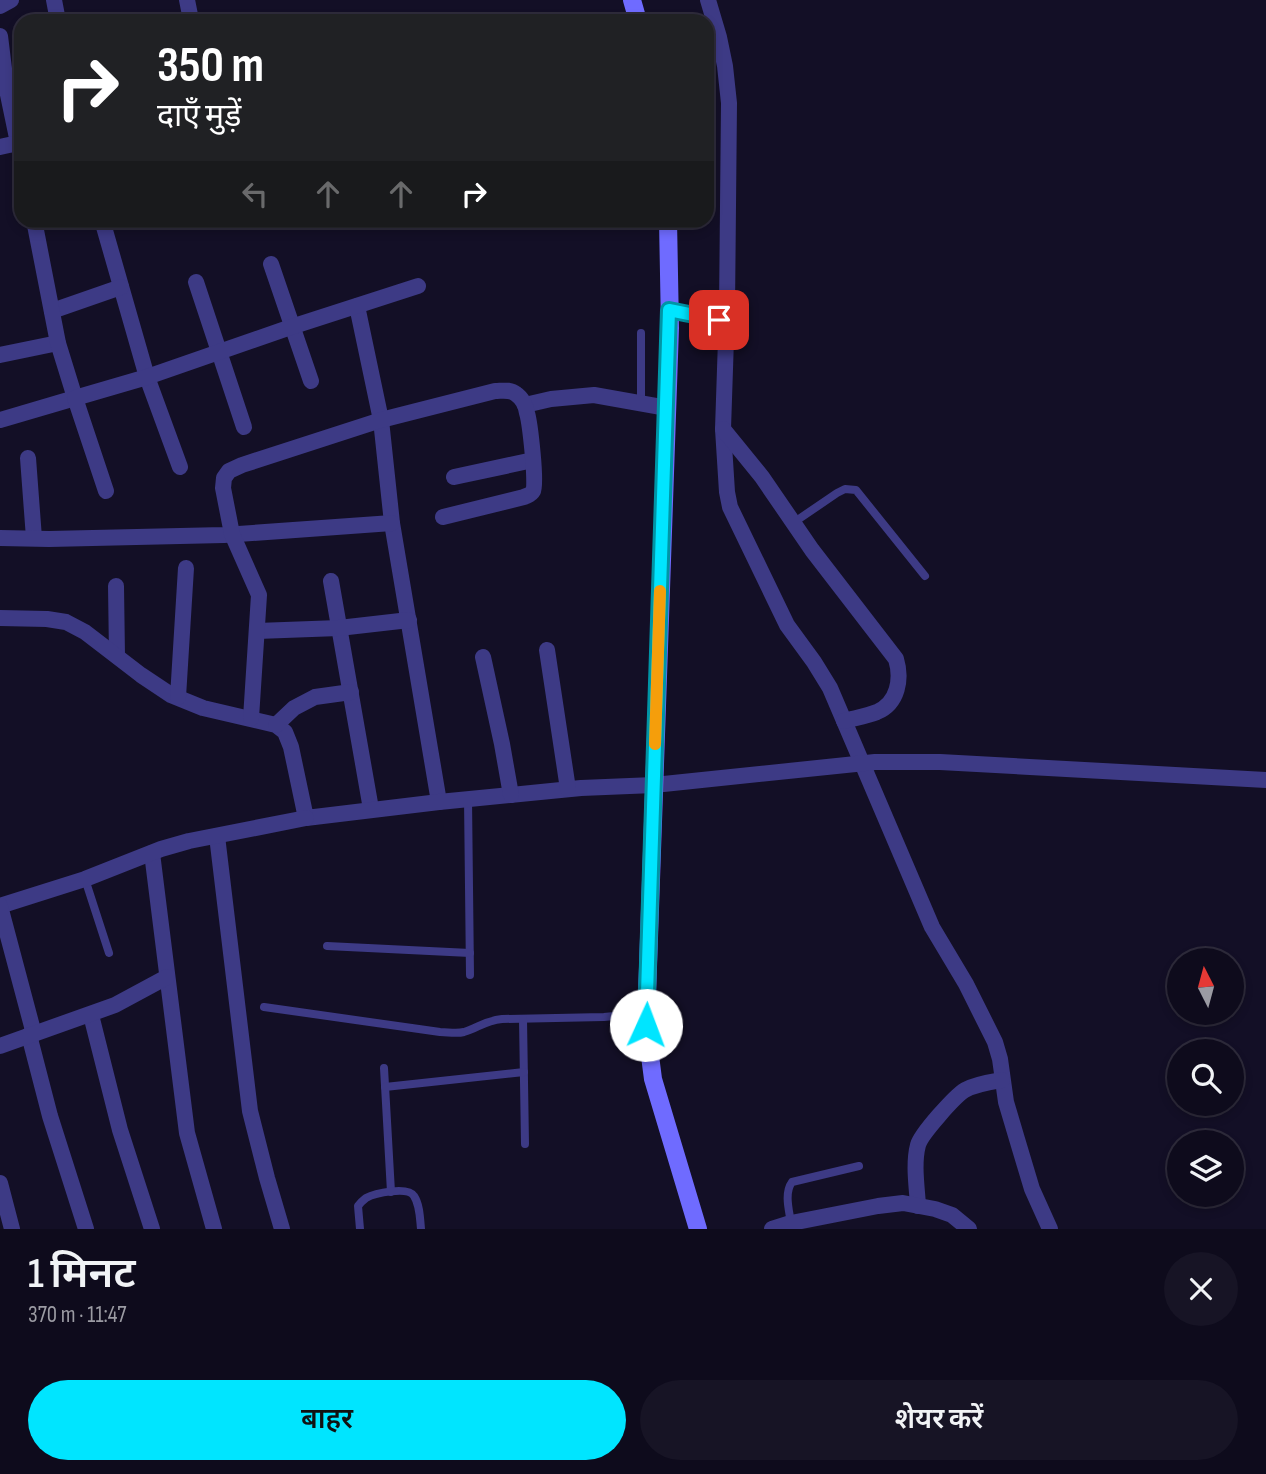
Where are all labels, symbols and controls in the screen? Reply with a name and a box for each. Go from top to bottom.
text: 350 m [157,37,264,96]
icon: right [42,42,133,133]
text: दाएँ मुड़ें [157,97,241,136]
icon: left [236,175,274,213]
icon: ahead [309,175,347,213]
icon: ahead [382,175,420,213]
icon: right [455,175,493,213]
pin [689,290,749,350]
icon: arrive [700,301,738,339]
north arrow [1167,948,1244,1026]
map controls [1167,948,1244,1207]
position arrow [609,988,683,1062]
button: search [1167,1039,1244,1116]
button: layers [1167,1130,1244,1207]
text: 1 मिनट [28,1249,136,1300]
button: close [1164,1252,1238,1326]
text: 370 m · 11:47 [28,1301,126,1329]
button: बाहर [28,1380,626,1460]
button: शेयर करें [640,1380,1238,1460]

